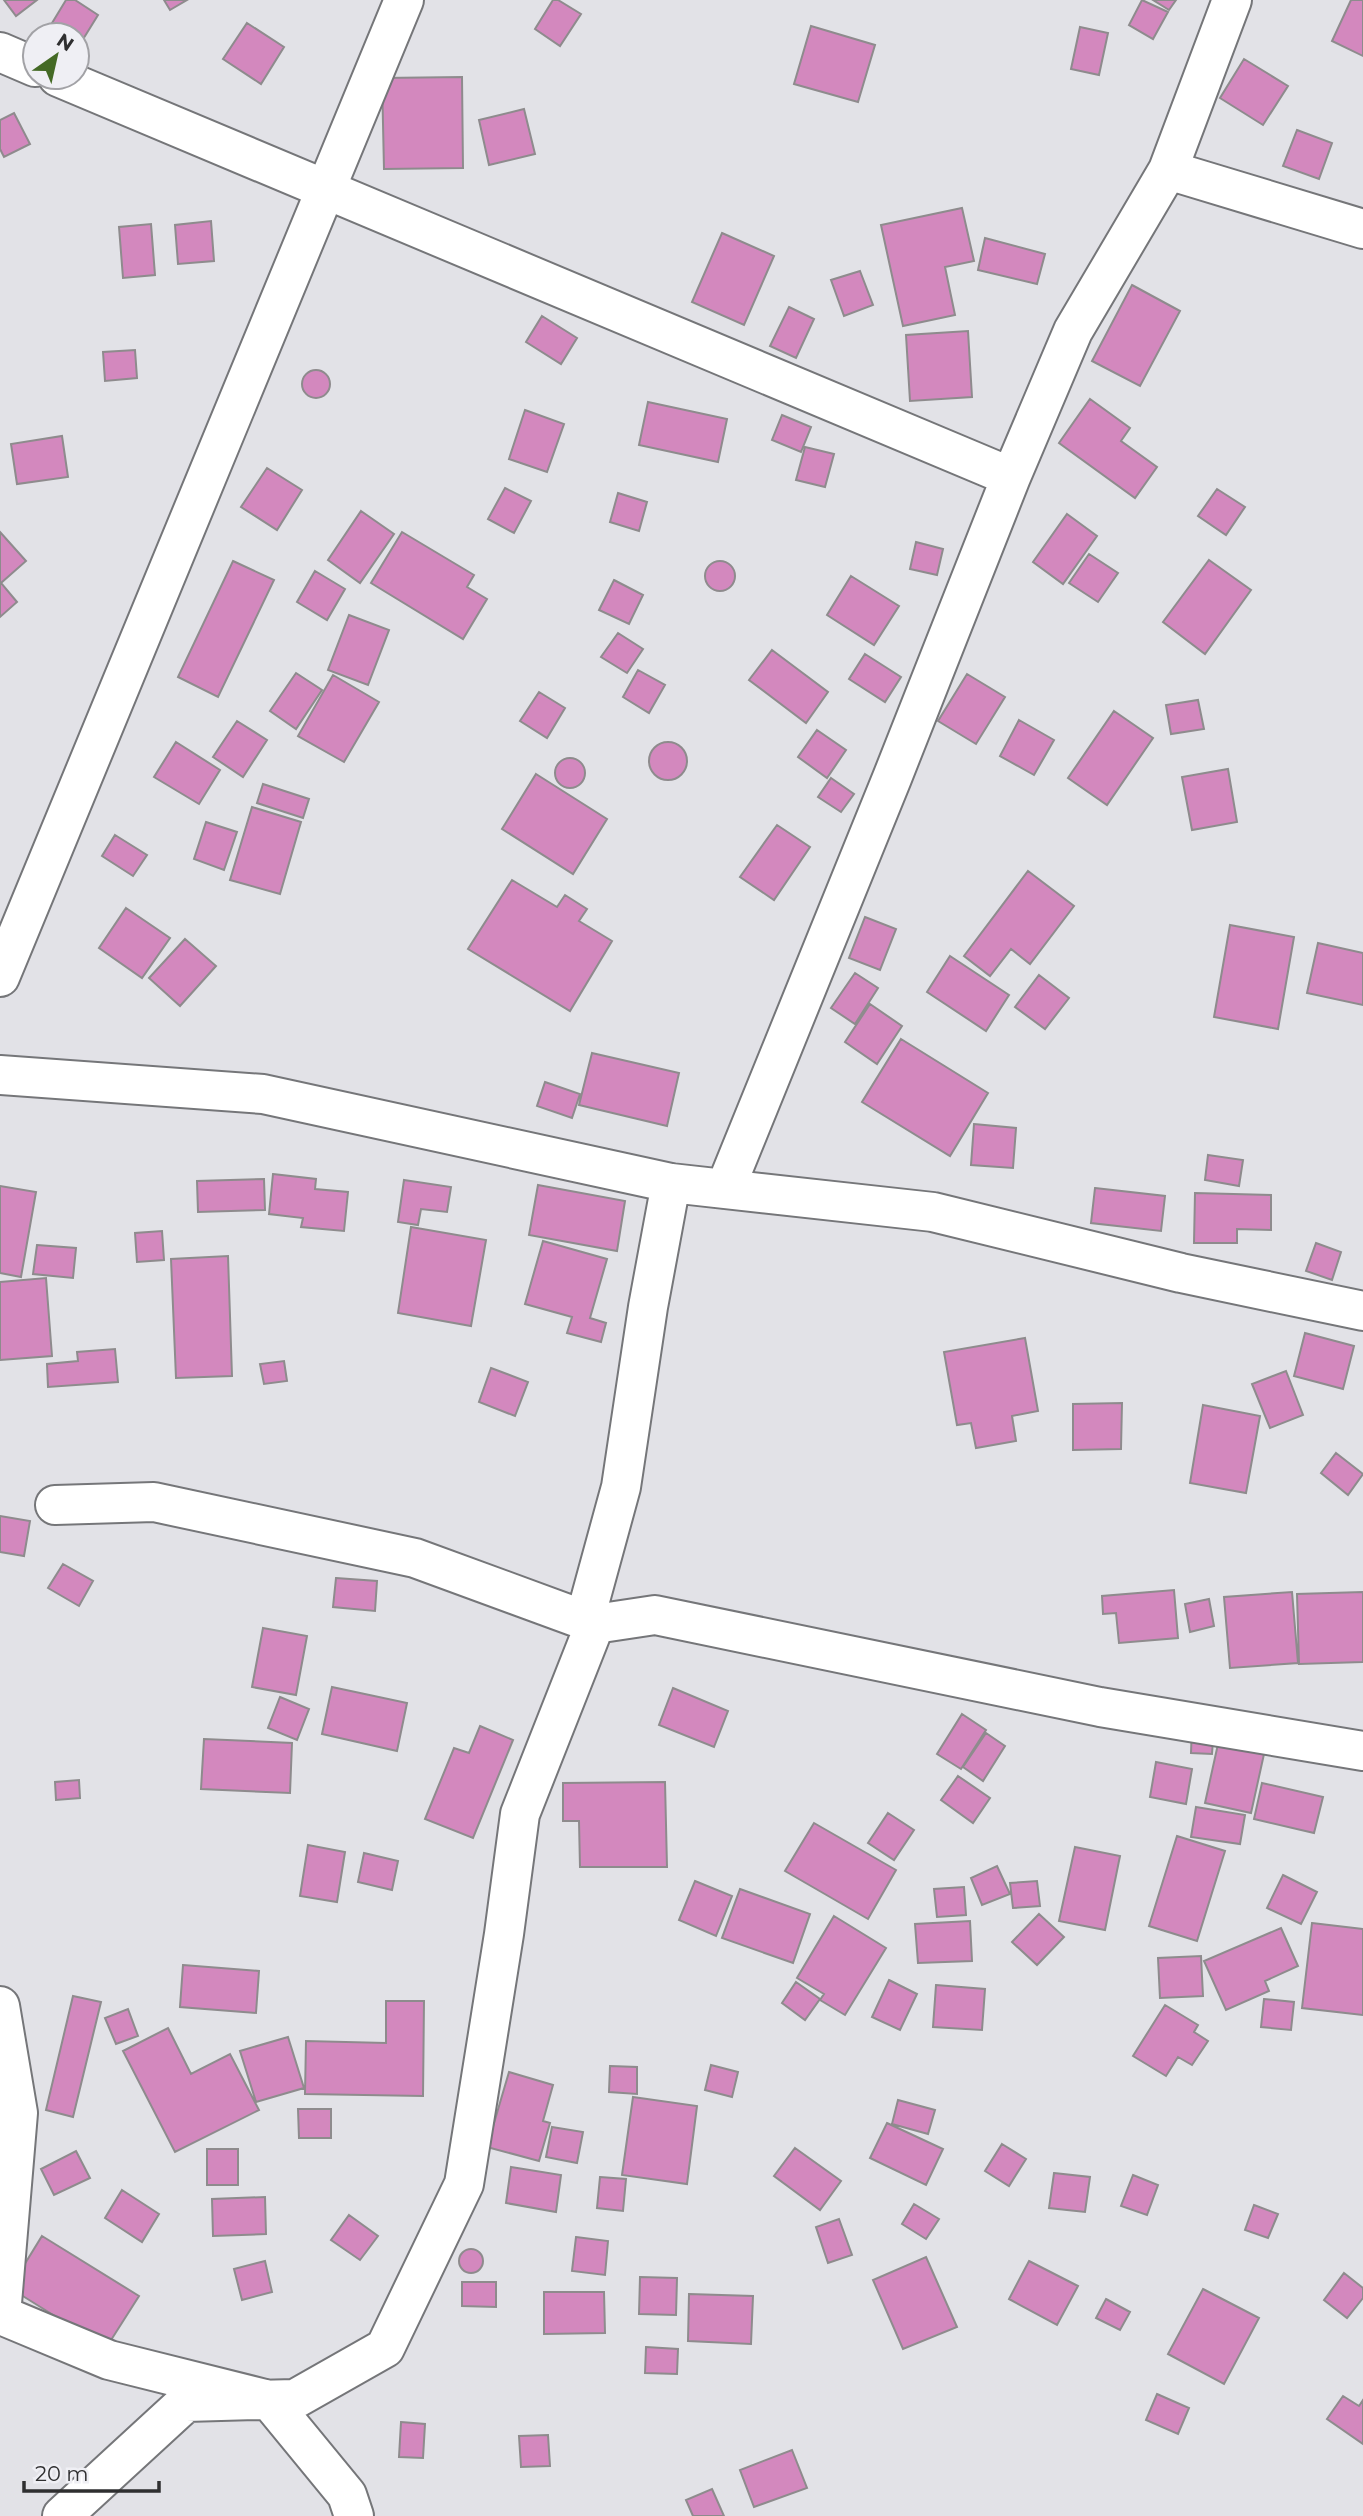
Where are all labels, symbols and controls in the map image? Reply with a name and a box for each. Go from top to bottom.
north arrow [21,21,91,91]
text: N [52,28,78,56]
scale bar [24,2450,159,2494]
text: 20 m [35,2461,89,2486]

